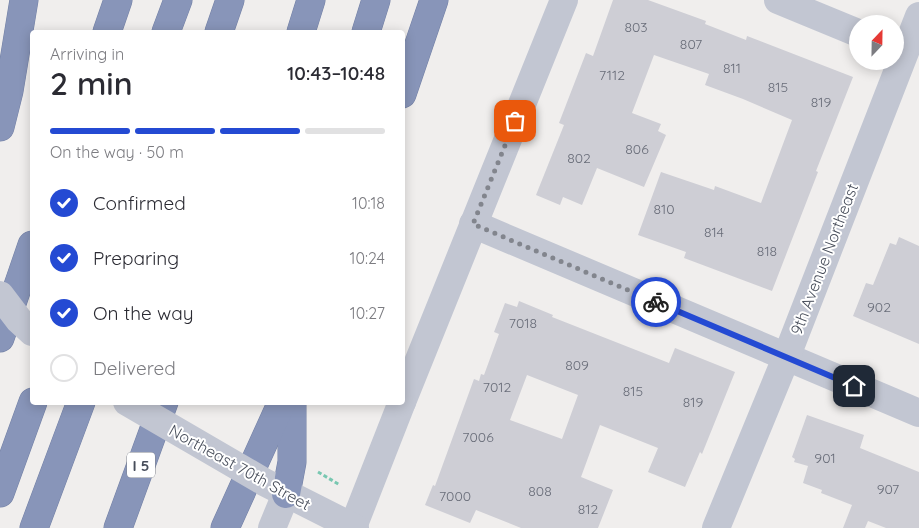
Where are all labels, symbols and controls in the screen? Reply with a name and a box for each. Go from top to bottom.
north arrow [849,15,904,70]
map controls [849,15,904,70]
house number: 803 [624,18,648,36]
house number: 807 [680,35,702,53]
text: Arriving in [50,44,124,64]
house number: 811 [723,59,741,77]
text: 10:43–10:48 [287,61,385,85]
text: 2 min [50,63,133,103]
house number: 7112 [599,66,625,84]
house number: 815 [768,78,788,96]
house number: 819 [811,93,831,111]
pin [494,100,536,142]
icon: bag [501,107,529,135]
house number: 806 [625,140,649,158]
text: On the way · 50 m [50,142,184,162]
house number: 802 [567,149,591,167]
street label: 9th Avenue Northeast [786,180,862,338]
icon: check [50,189,78,217]
text: Confirmed [93,191,186,215]
text: 10:18 [352,193,385,213]
house number: 810 [653,200,675,218]
house number: 814 [704,223,724,241]
house number: 818 [757,242,777,260]
icon: check [50,244,78,272]
text: Preparing [93,246,179,270]
text: 10:24 [350,248,385,268]
courier [631,277,681,327]
icon: bike [642,288,670,316]
house number: 902 [867,298,891,316]
icon: check [50,299,78,327]
text: On the way [93,301,194,325]
text: 10:27 [350,303,385,323]
house number: 7018 [509,314,537,332]
text: Delivered [93,356,176,380]
house number: 809 [565,356,589,374]
pin [833,365,875,407]
icon: home [840,372,868,400]
house number: 7012 [483,378,511,396]
house number: 815 [623,382,643,400]
house number: 819 [683,393,703,411]
street label: Northeast 70th Street [166,420,314,514]
house number: 7006 [462,428,494,446]
house number: 901 [814,449,836,467]
road number: I 5 [127,452,155,478]
house number: 907 [877,480,899,498]
house number: 808 [528,482,552,500]
house number: 7000 [439,487,471,505]
house number: 812 [578,500,598,518]

